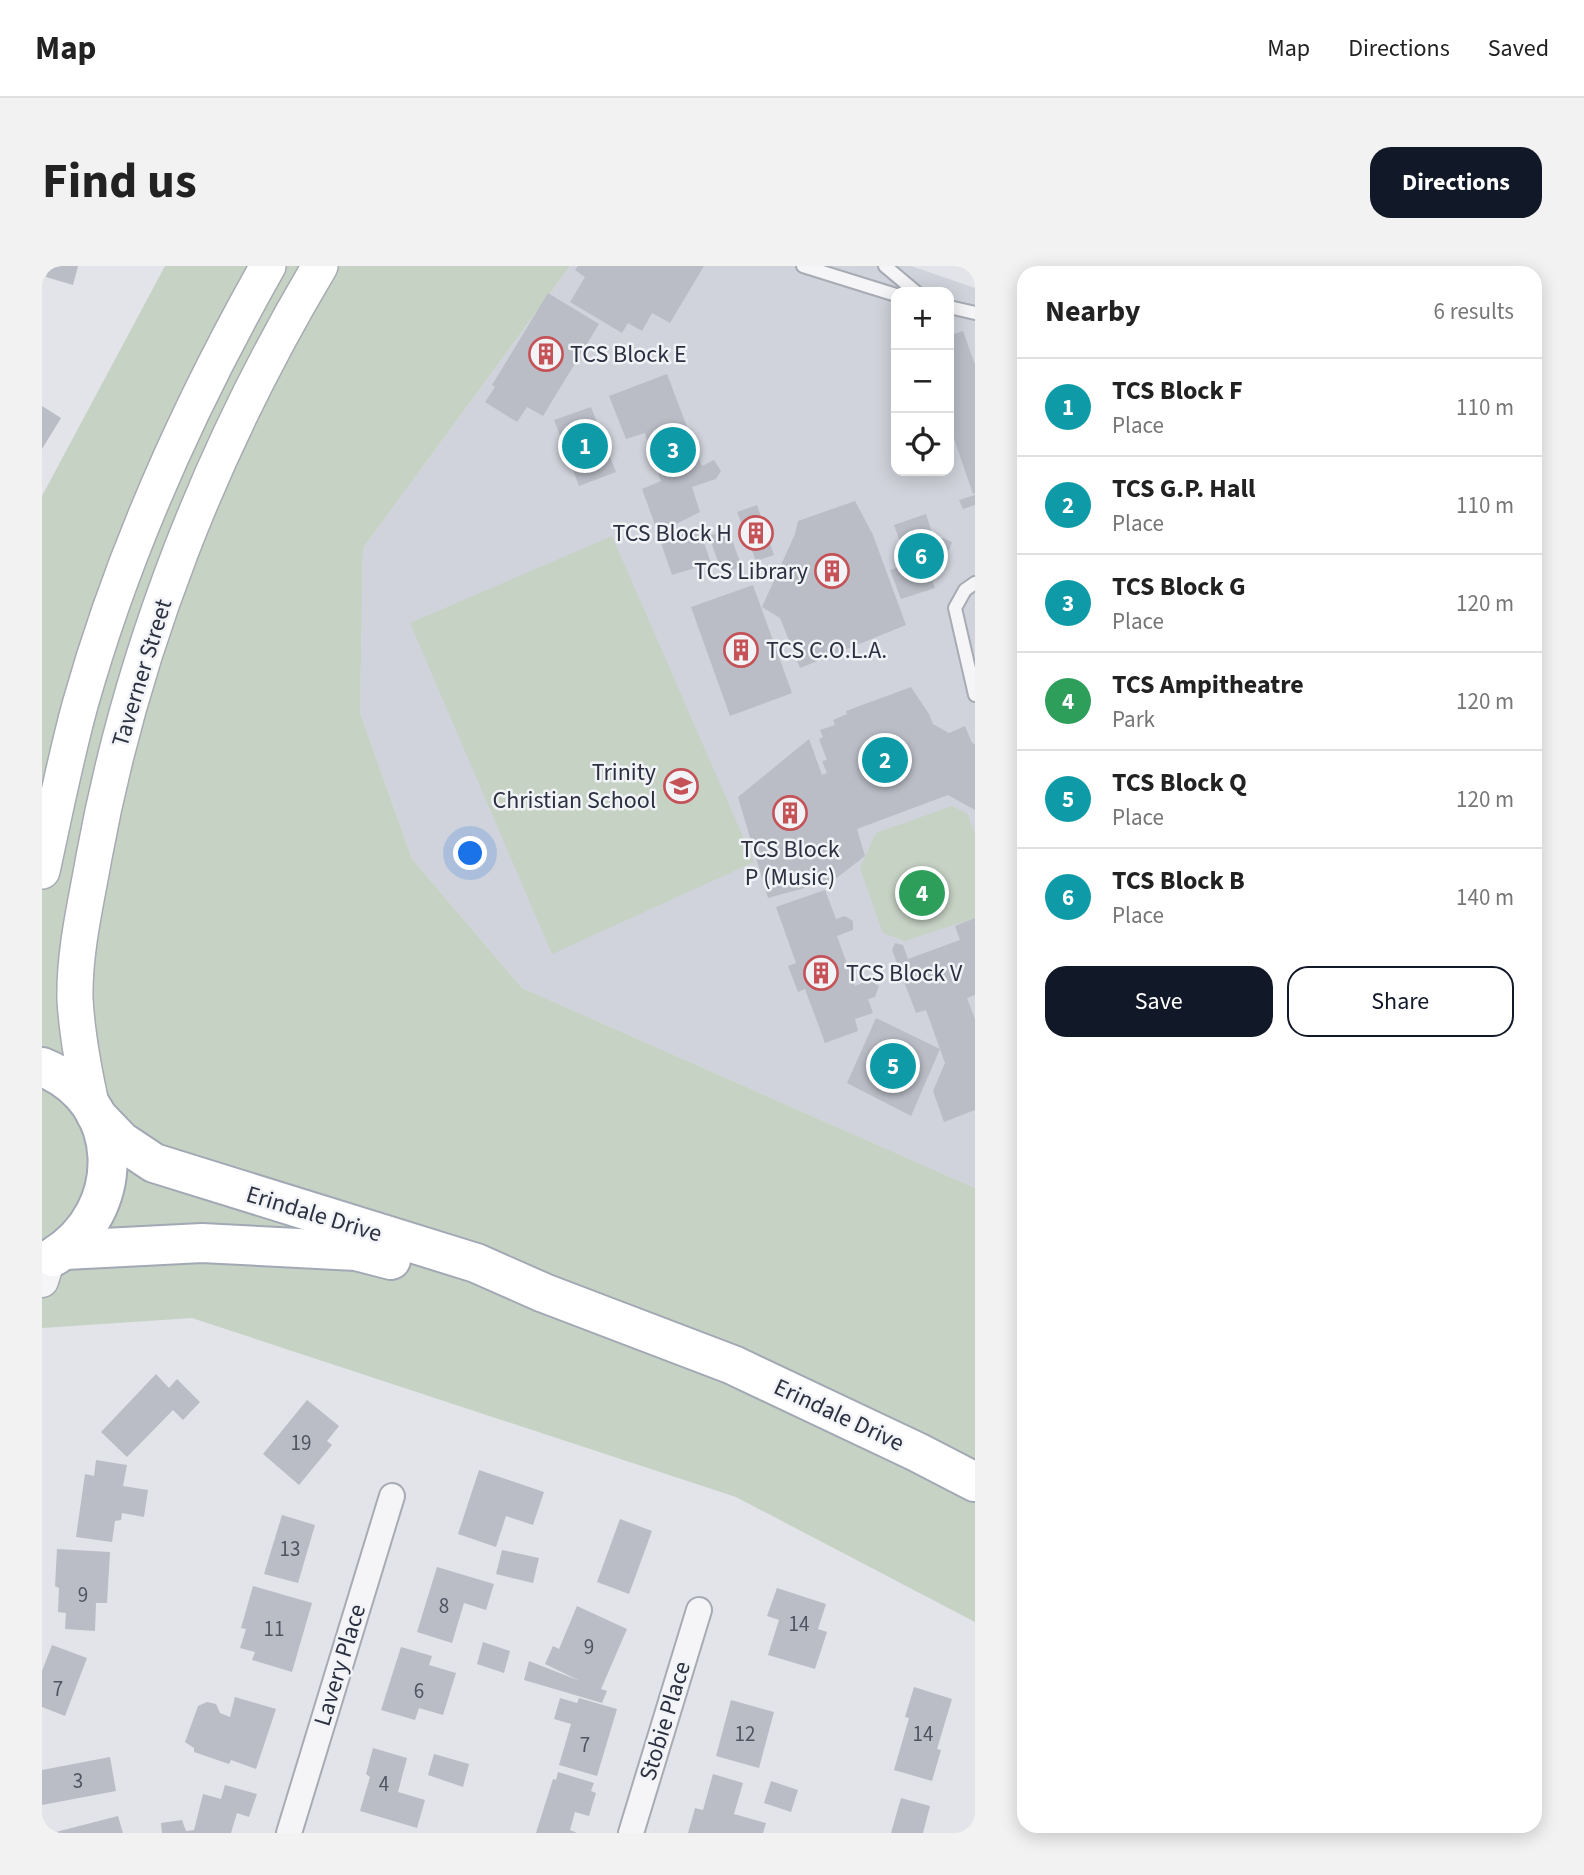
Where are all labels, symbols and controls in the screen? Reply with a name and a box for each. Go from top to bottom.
text: Map [35,25,96,72]
text: Map [1267,31,1310,66]
text: Directions [1348,31,1450,66]
text: Saved [1488,31,1549,66]
text: Find us [42,147,197,217]
button: Directions [1370,147,1542,218]
map controls [891,287,954,476]
button: + [891,287,954,350]
text: Nearby [1045,290,1140,333]
text: 6 results [1434,295,1514,328]
building icon: TCS Block E [527,335,565,373]
place label: TCS Block E [570,337,687,372]
button: − [891,350,954,413]
text: TCS Block F [1112,372,1243,409]
text: 1 [1062,391,1074,424]
text: 110 m [1456,391,1514,424]
text: Place [1112,409,1164,442]
button: locate [891,413,954,476]
pin: 1 [562,420,608,472]
pin: 3 [650,424,696,476]
text: TCS G.P. Hall [1112,470,1255,507]
text: 2 [1062,489,1074,522]
text: 110 m [1456,489,1514,522]
text: Place [1112,507,1164,540]
building icon: TCS Block H [737,514,775,552]
place label: TCS Block H [612,516,732,551]
pin: 6 [898,530,944,582]
building icon: TCS Library [813,552,851,590]
place label: TCS Library [694,554,808,589]
text: TCS Block G [1112,568,1246,605]
text: 3 [1062,587,1074,620]
text: 120 m [1456,587,1514,620]
street label: Taverner Street [103,595,181,751]
text: Place [1112,605,1164,638]
building icon: TCS C.O.L.A. [722,631,760,669]
place label: TCS C.O.L.A. [766,633,887,668]
text: TCS Ampitheatre [1112,666,1304,703]
text: 4 [1062,685,1074,718]
text: 120 m [1456,685,1514,718]
text: Park [1112,703,1155,736]
pin: 2 [862,734,908,786]
place label: Trinity Christian School [492,755,656,818]
text: TCS Block Q [1112,764,1247,801]
school or university icon: Trinity Christian School [662,767,700,805]
text: 5 [1062,783,1074,816]
text: 120 m [1456,783,1514,816]
building icon: TCS Block P (Music) [771,794,809,832]
text: Place [1112,801,1164,834]
place label: TCS Block P (Music) [740,832,840,895]
your location [453,836,487,870]
text: TCS Block B [1112,862,1245,899]
pin: 4 [899,867,945,919]
text: 6 [1062,881,1074,914]
text: 140 m [1456,881,1514,914]
text: Place [1112,899,1164,932]
building icon: TCS Block V [802,954,840,992]
place label: TCS Block V [846,956,963,991]
button: Save [1045,966,1273,1037]
button: Share [1287,966,1514,1037]
pin: 5 [870,1040,916,1092]
street label: Erindale Drive [242,1177,386,1251]
street label: Erindale Drive [768,1370,910,1460]
house number: 19 [291,1428,311,1458]
house number: 13 [280,1534,300,1564]
house number: 9 [78,1580,88,1610]
house number: 8 [439,1591,449,1621]
street label: Lavery Place [305,1600,375,1730]
house number: 14 [789,1609,809,1639]
house number: 11 [264,1614,284,1644]
house number: 9 [584,1632,594,1662]
street label: Stobie Place [630,1657,700,1785]
house number: 7 [53,1674,63,1704]
house number: 6 [414,1676,424,1706]
house number: 12 [735,1719,755,1749]
house number: 14 [913,1719,933,1749]
house number: 7 [580,1730,590,1760]
house number: 3 [73,1766,83,1796]
house number: 4 [379,1769,389,1799]

